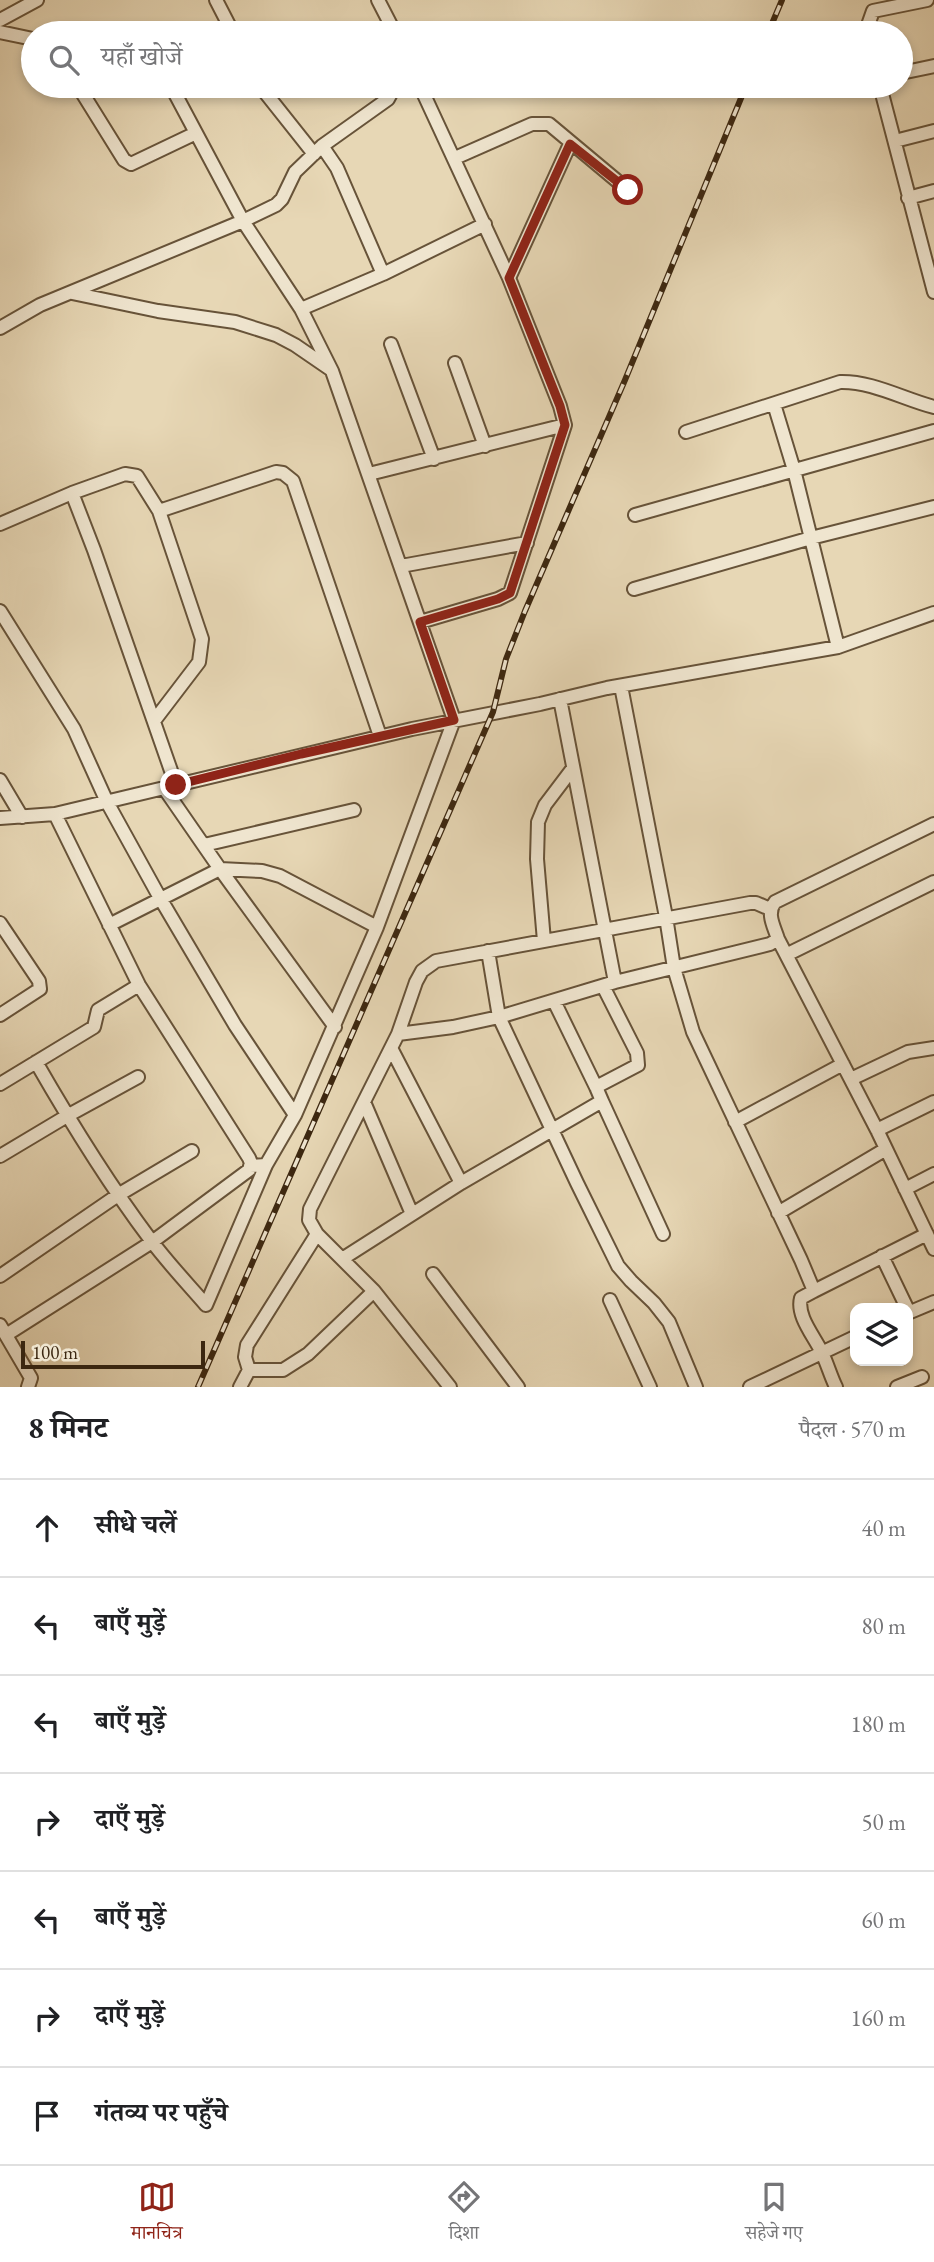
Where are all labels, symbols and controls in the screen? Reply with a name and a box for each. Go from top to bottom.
search box [21,21,913,98]
text: यहाँ खोजें [101,39,182,73]
icon: search [45,41,83,79]
route start [612,174,643,205]
route end [160,769,191,800]
map controls [850,1303,913,1366]
button: layers [850,1303,913,1366]
scale bar [21,1338,205,1370]
text: 100 m [32,1340,78,1365]
text: 8 मिनट [28,1408,108,1447]
text: पैदल · 570 m [799,1414,906,1444]
text: सीधे चलें [95,1507,177,1541]
icon: ahead [28,1509,66,1547]
text: 40 m [861,1513,906,1543]
text: बाएँ मुड़ें [95,1605,166,1639]
icon: left [28,1607,66,1645]
text: 80 m [861,1611,906,1641]
text: बाएँ मुड़ें [95,1703,166,1737]
icon: left [28,1705,66,1743]
text: 180 m [850,1709,906,1739]
text: दाएँ मुड़ें [95,1801,165,1835]
icon: right [28,1803,66,1841]
text: 50 m [861,1807,906,1837]
text: बाएँ मुड़ें [95,1899,166,1933]
icon: left [28,1901,66,1939]
text: 60 m [861,1905,906,1935]
text: दाएँ मुड़ें [95,1997,165,2031]
icon: right [28,1999,66,2037]
text: 160 m [850,2003,906,2033]
text: गंतव्य पर पहुँचे [95,2095,228,2129]
icon: arrive [28,2097,66,2135]
tab: मानचित्र [131,2178,183,2251]
tab: दिशा [445,2178,483,2251]
tab: सहेजे गए [745,2178,803,2251]

